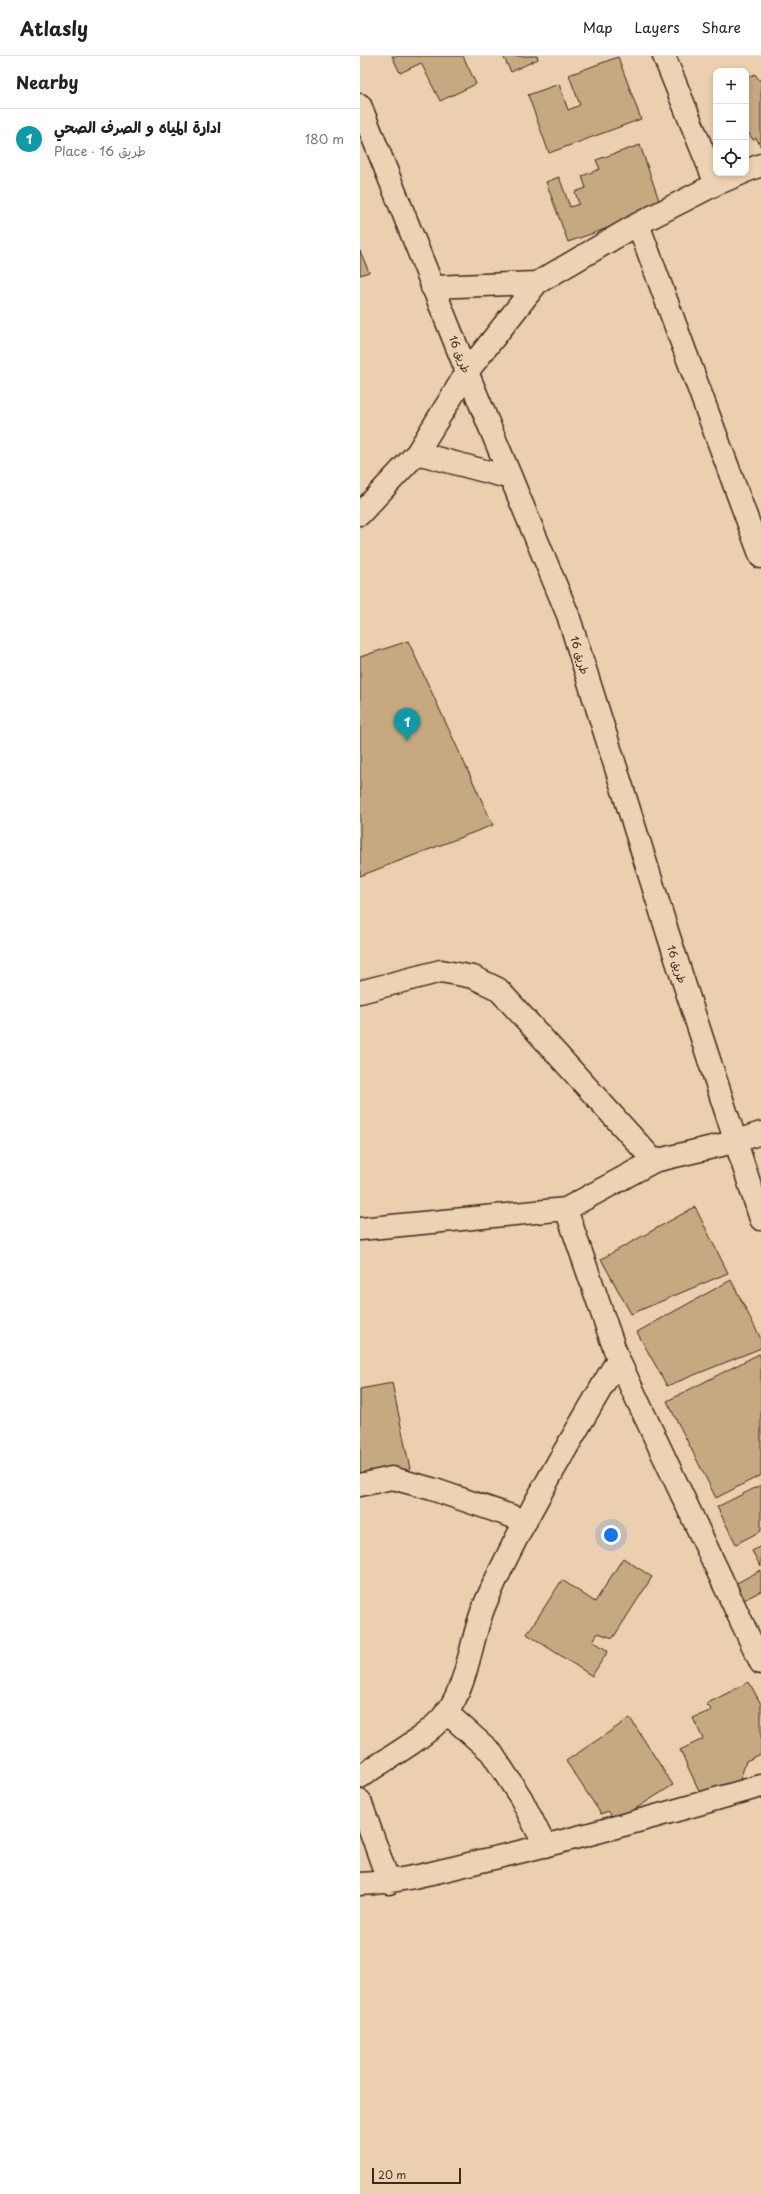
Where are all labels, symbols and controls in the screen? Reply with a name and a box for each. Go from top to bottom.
text: Atlasly [20,14,88,42]
text: Map [583,17,613,38]
text: Layers [635,17,680,38]
text: Share [702,17,741,38]
map controls [713,68,749,176]
button: + [713,68,749,104]
text: Nearby [16,69,78,95]
button: − [713,104,749,140]
text: ادارة المياه و الصرف الصحي [54,115,221,138]
text: 1 [26,129,32,148]
text: 180 m [305,129,344,148]
button: locate [713,140,749,176]
text: Place · طريق 16 [54,141,146,160]
street label: طريق 16 [445,333,475,375]
street label: طريق 16 [566,634,594,676]
pin: 1 [394,708,420,741]
street label: طريق 16 [663,943,691,985]
your location [601,1525,621,1545]
scale bar [372,2166,461,2185]
text: 20 m [378,2166,406,2183]

